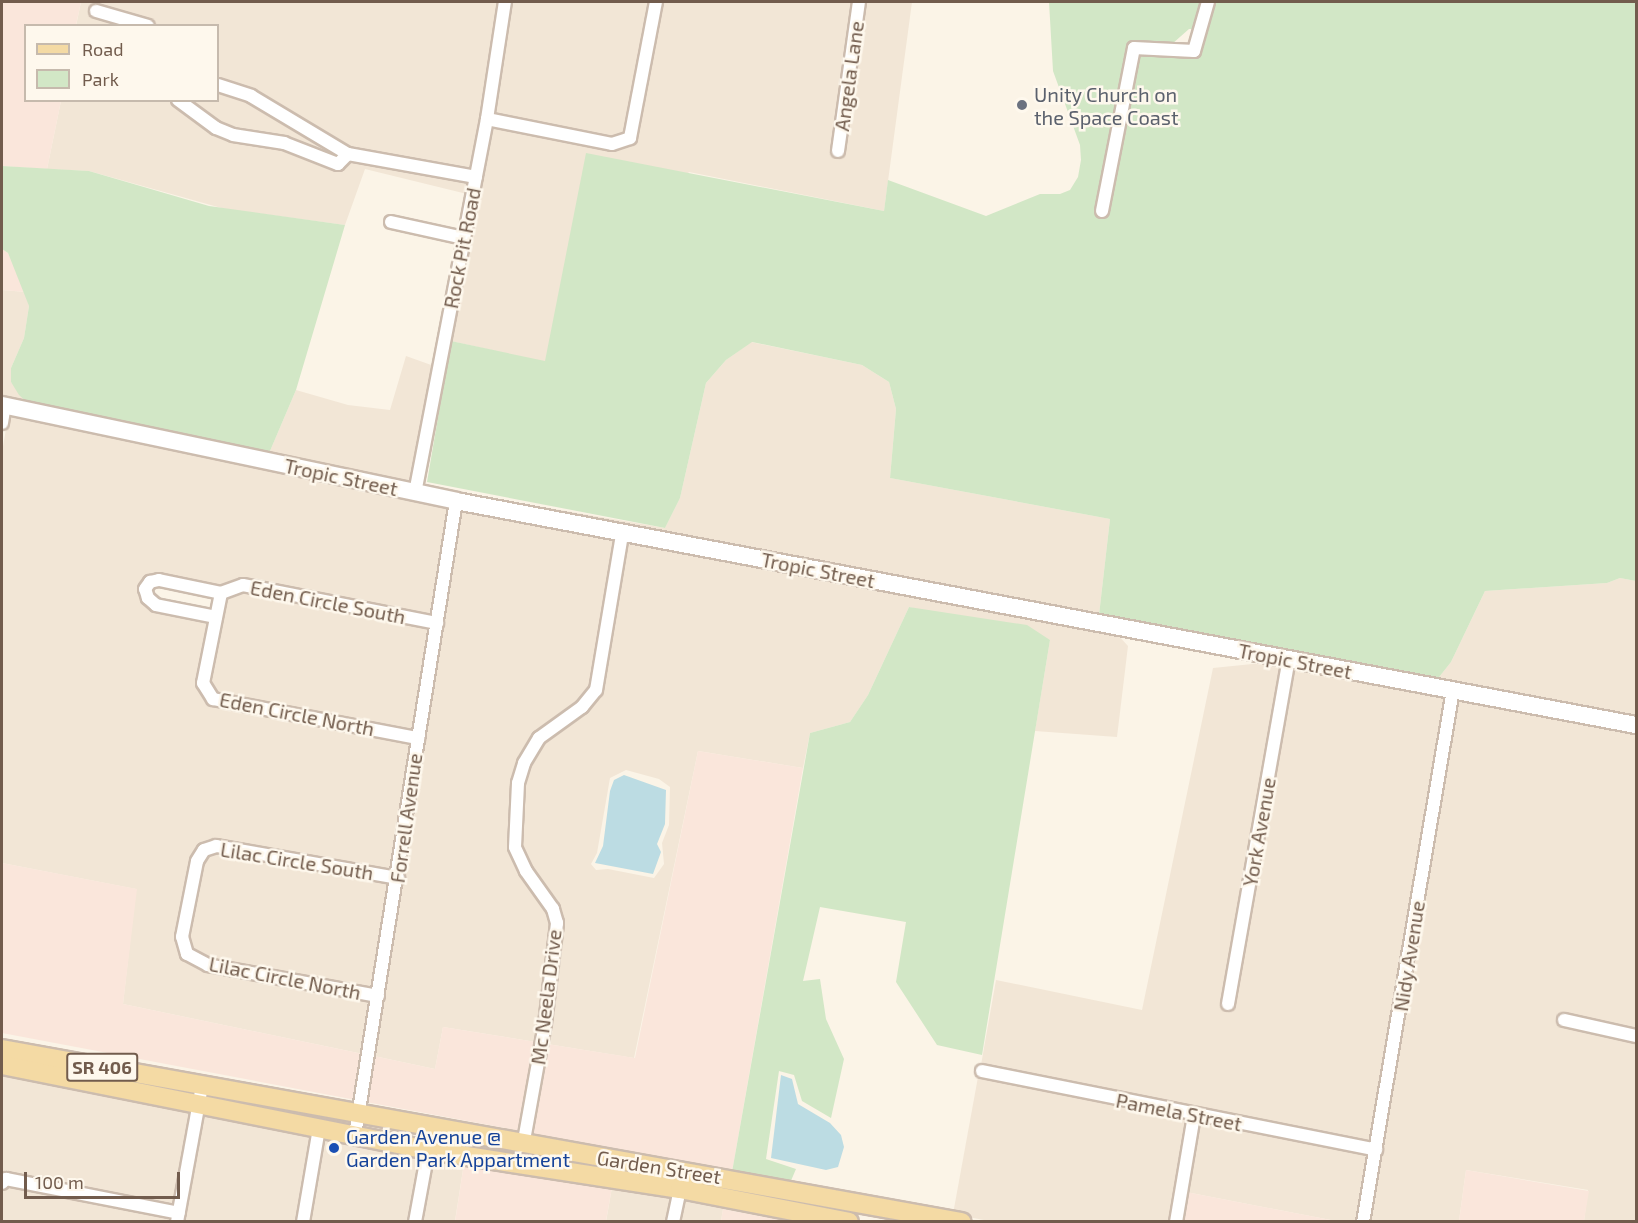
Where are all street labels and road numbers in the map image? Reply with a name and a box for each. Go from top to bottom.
street label: Angela Lane [829,19,869,133]
street label: Rock Pit Road [438,185,486,311]
street label: Tropic Street [282,453,400,501]
street label: Tropic Street [759,547,877,593]
street label: Eden Circle South [248,575,408,629]
street label: Tropic Street [1236,638,1354,684]
street label: Eden Circle North [218,687,376,741]
street label: Forrell Avenue [385,751,427,885]
street label: York Avenue [1238,775,1280,889]
street label: Lilac Circle South [219,837,375,885]
street label: Nidy Avenue [1388,899,1430,1013]
street label: Mc Neela Drive [526,928,566,1066]
street label: Lilac Circle North [207,952,363,1004]
road number: SR 406 [66,1052,138,1082]
street label: Pamela Street [1114,1088,1244,1136]
street label: Garden Street [595,1145,723,1189]

